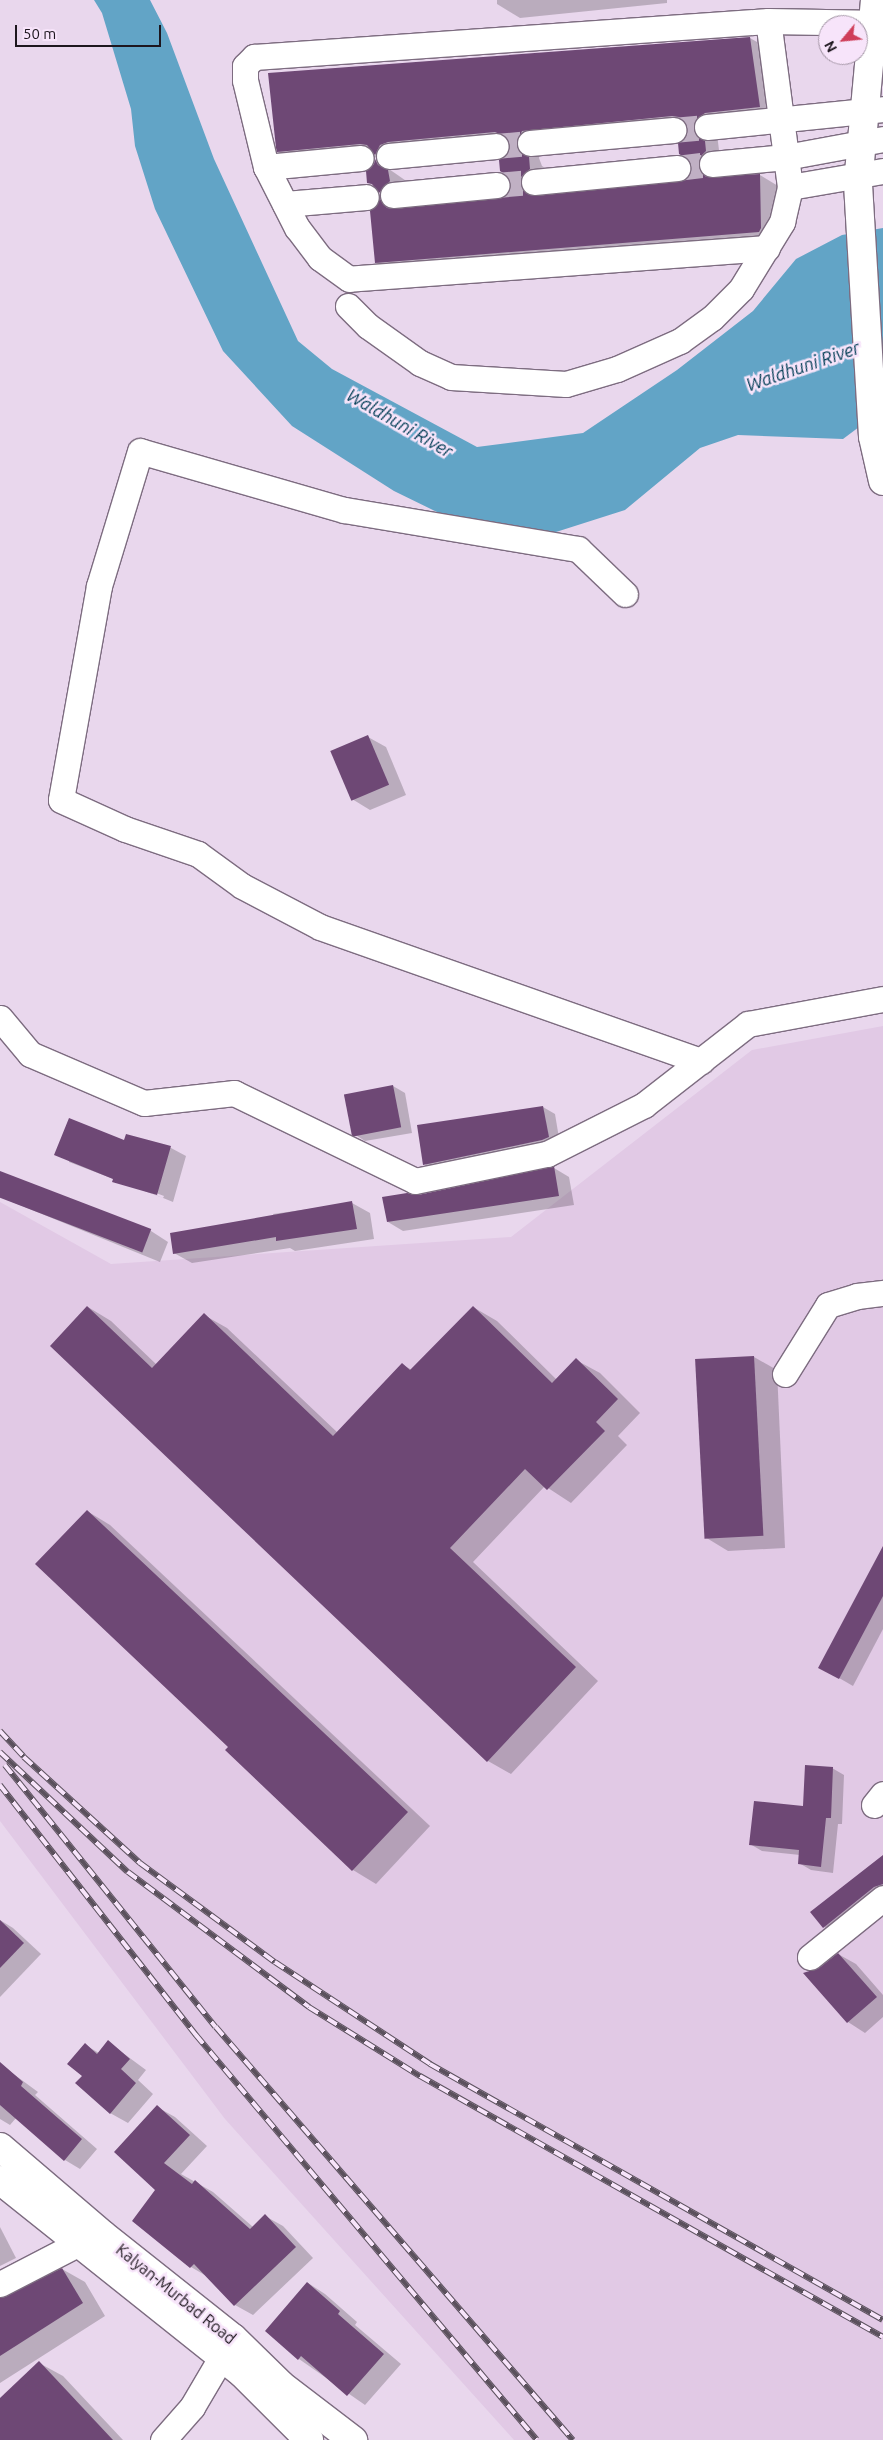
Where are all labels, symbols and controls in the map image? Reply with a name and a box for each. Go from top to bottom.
scale bar [18,15,164,47]
north arrow [818,15,868,65]
text: 50 m [23,25,56,42]
text: N [821,38,840,55]
water label: Waldhuni River [743,336,863,396]
water label: Waldhuni River [343,384,457,462]
street label: Kalyan-Murbad Road [112,2240,240,2348]

